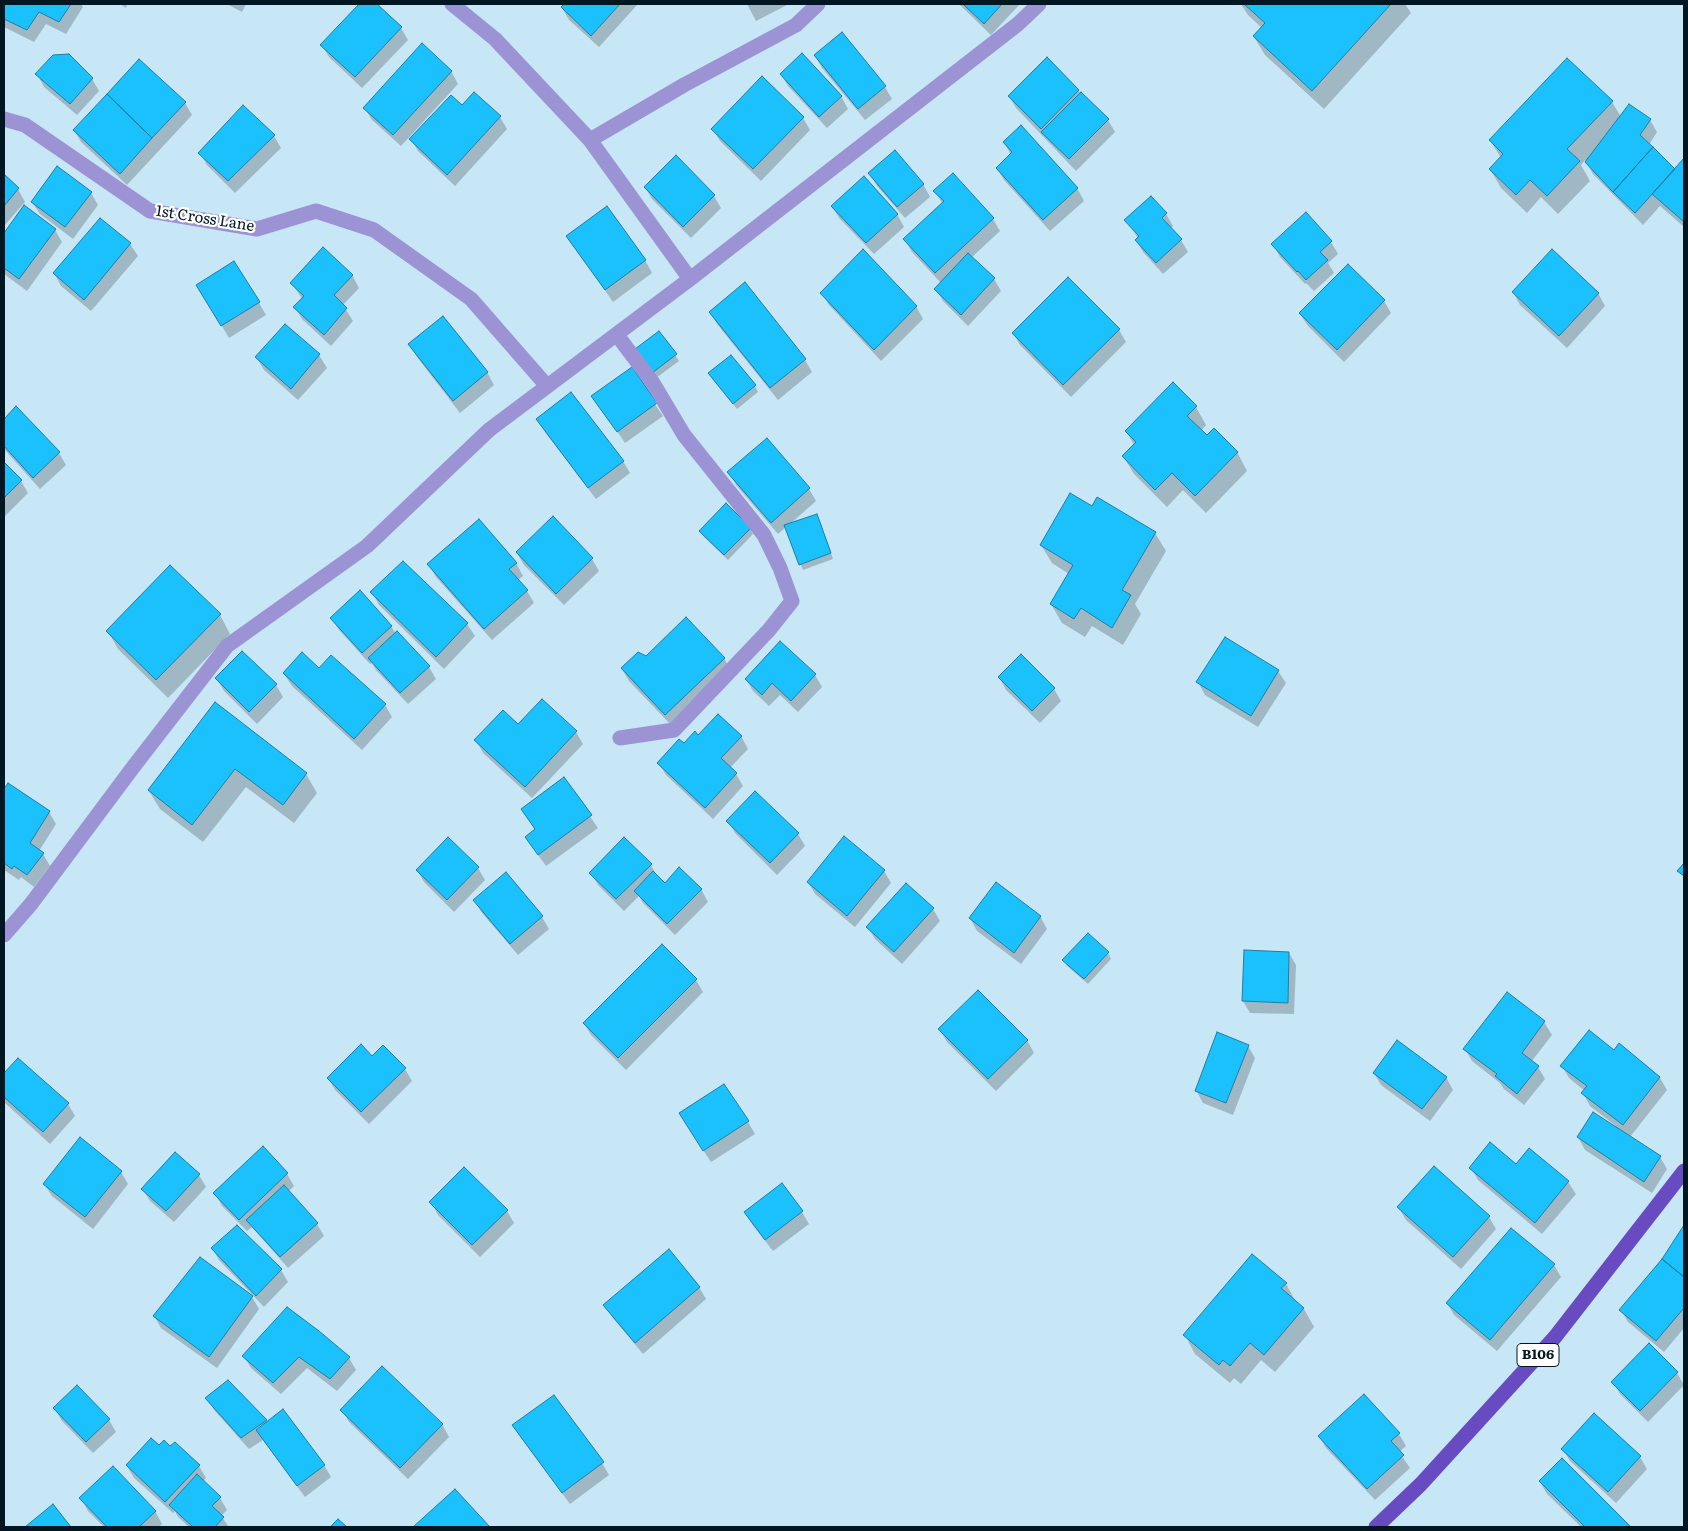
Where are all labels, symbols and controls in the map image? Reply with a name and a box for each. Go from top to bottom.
street label: 1st Cross Lane [154,202,256,236]
road number: B106 [1517,1344,1559,1366]

